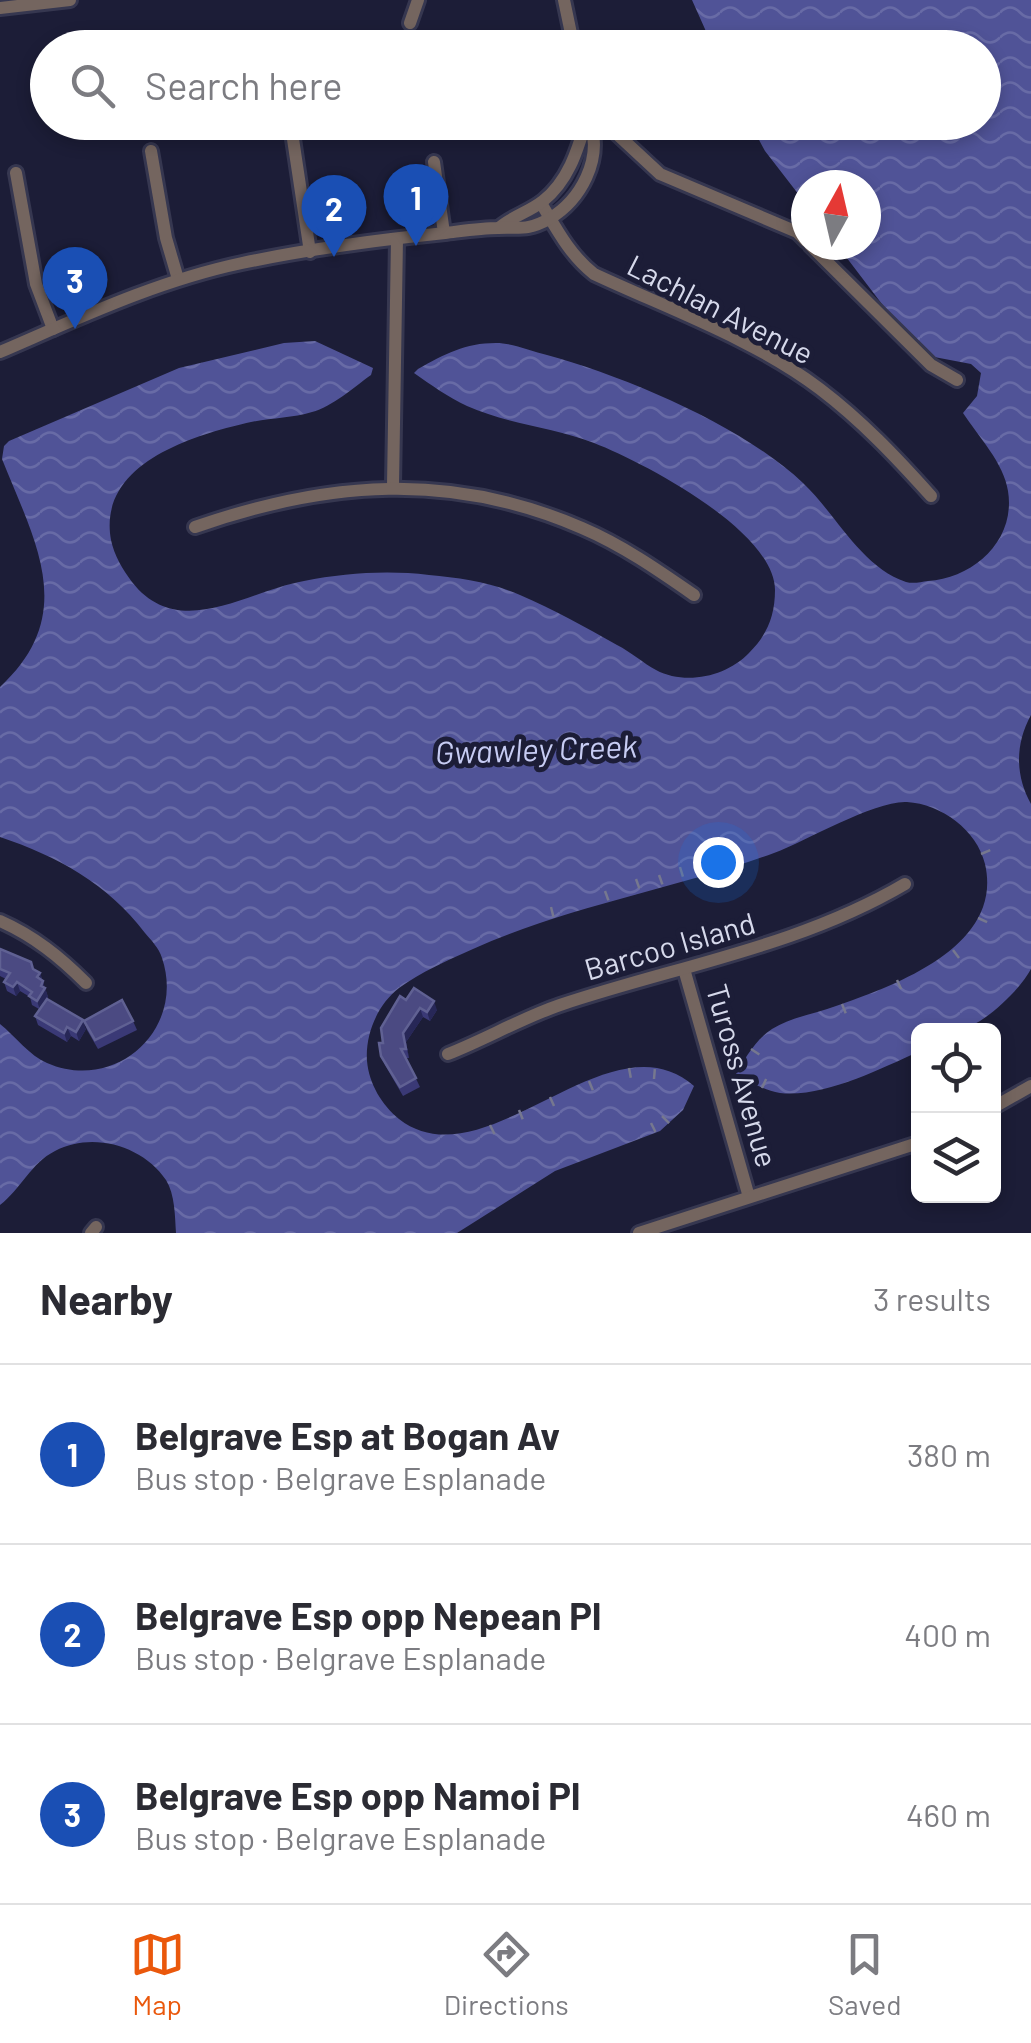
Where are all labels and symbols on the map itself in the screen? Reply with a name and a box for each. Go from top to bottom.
pin: 1 [384,164,448,246]
north arrow [791,170,881,260]
pin: 2 [302,174,366,257]
pin: 3 [42,246,108,329]
street label: Lachlan Avenue [622,246,820,371]
water label: Gwawley Creek [434,725,638,771]
your location [693,837,744,888]
street label: Barcoo Island [580,904,759,987]
street label: Tuross Avenue [700,980,786,1171]

